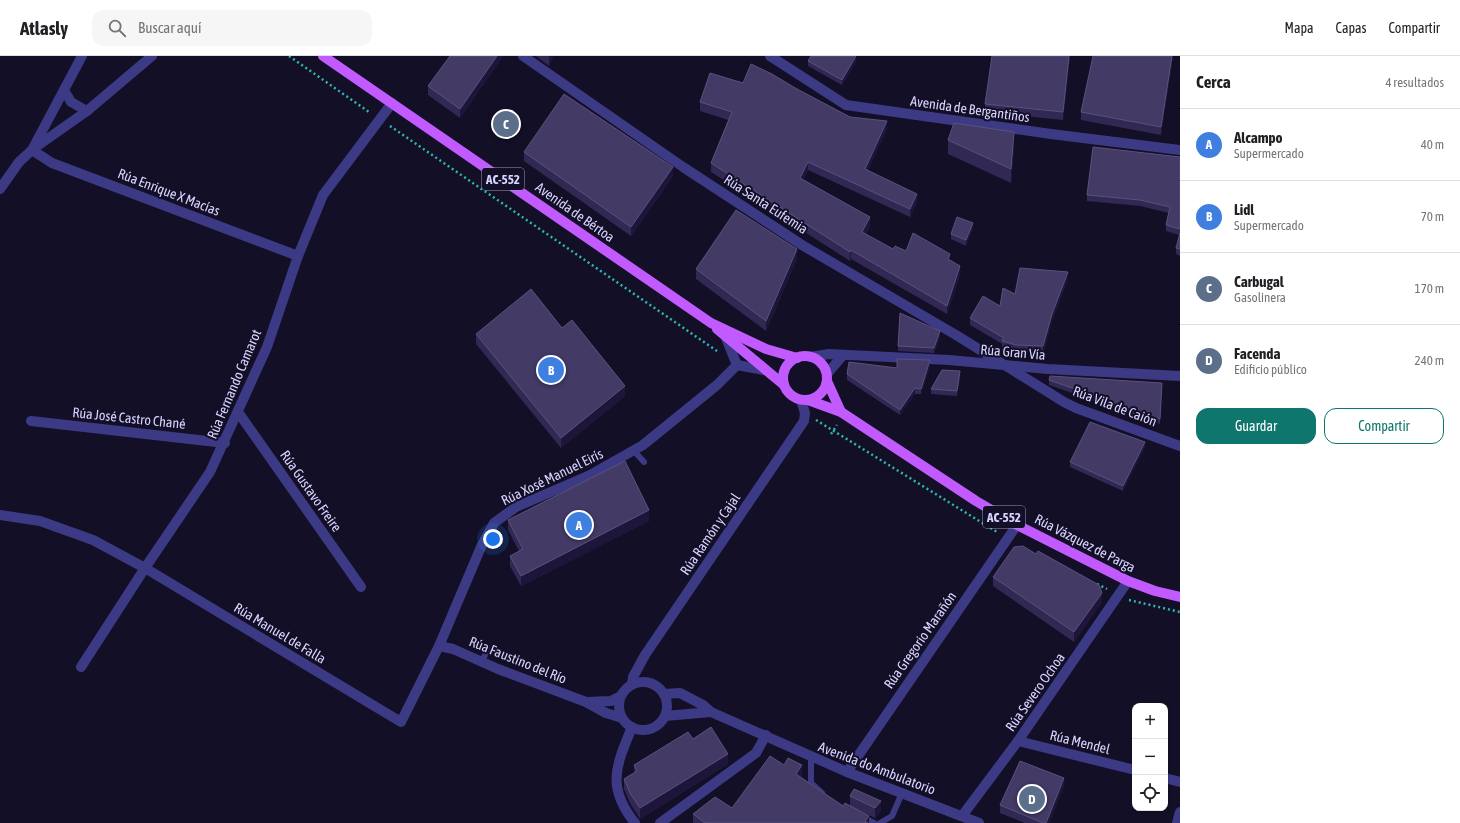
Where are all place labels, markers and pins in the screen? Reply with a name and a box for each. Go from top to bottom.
pin: C [493,109,519,139]
pin: B [538,355,564,385]
pin: A [566,510,592,540]
pin: D [1019,784,1045,814]

